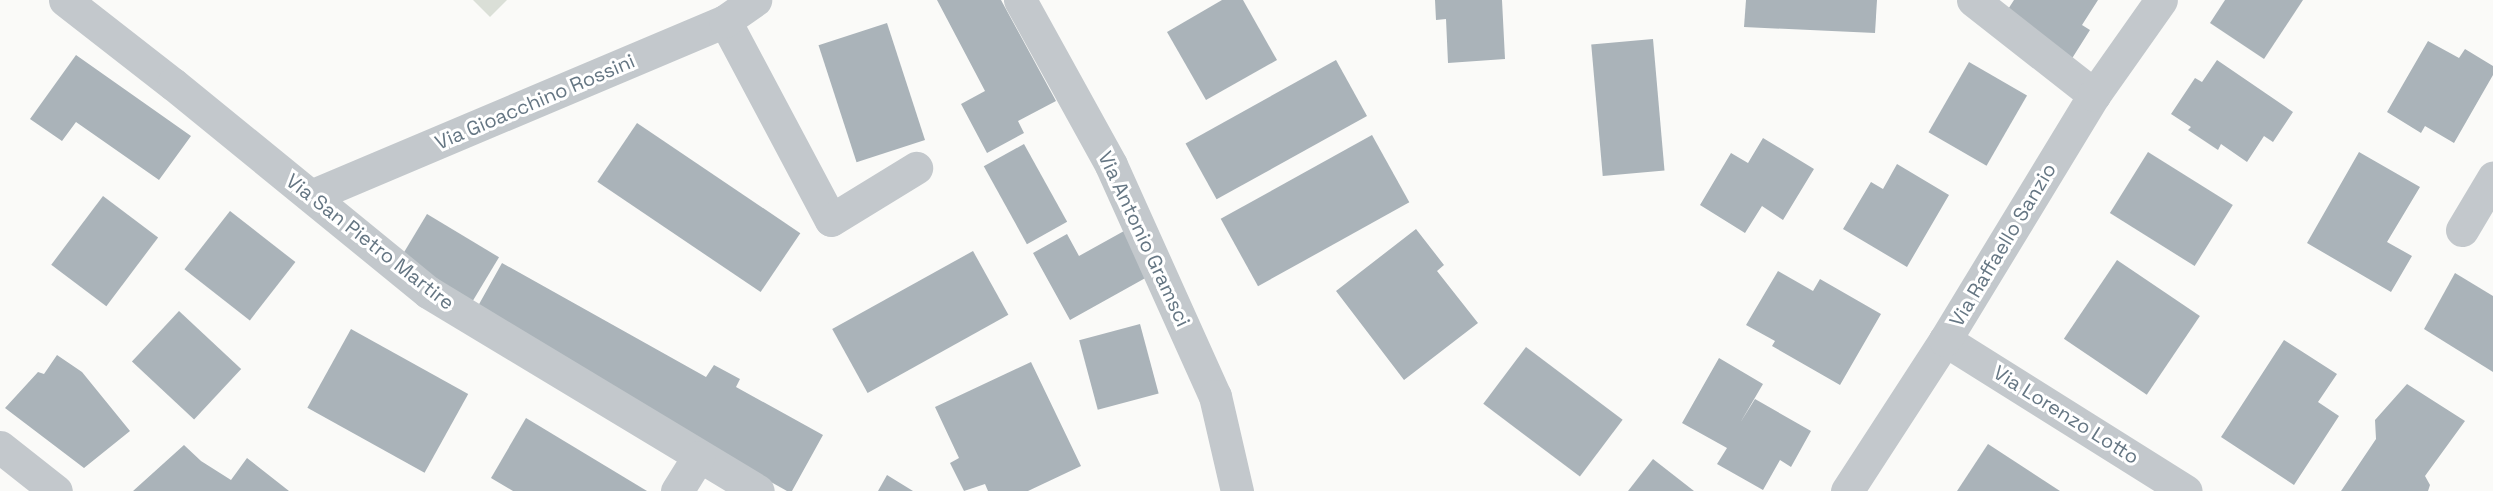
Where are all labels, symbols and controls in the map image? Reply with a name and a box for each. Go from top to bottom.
street label: Via Gioacchino Rossini [432,49,638,155]
street label: Via Antonio Gramsci [1093,147,1195,331]
street label: Via Raffaello Sanzio [1945,159,2061,331]
street label: Via San Pietro Martire [281,169,459,315]
street label: Via Lorenzo Lotto [1989,361,2143,469]

